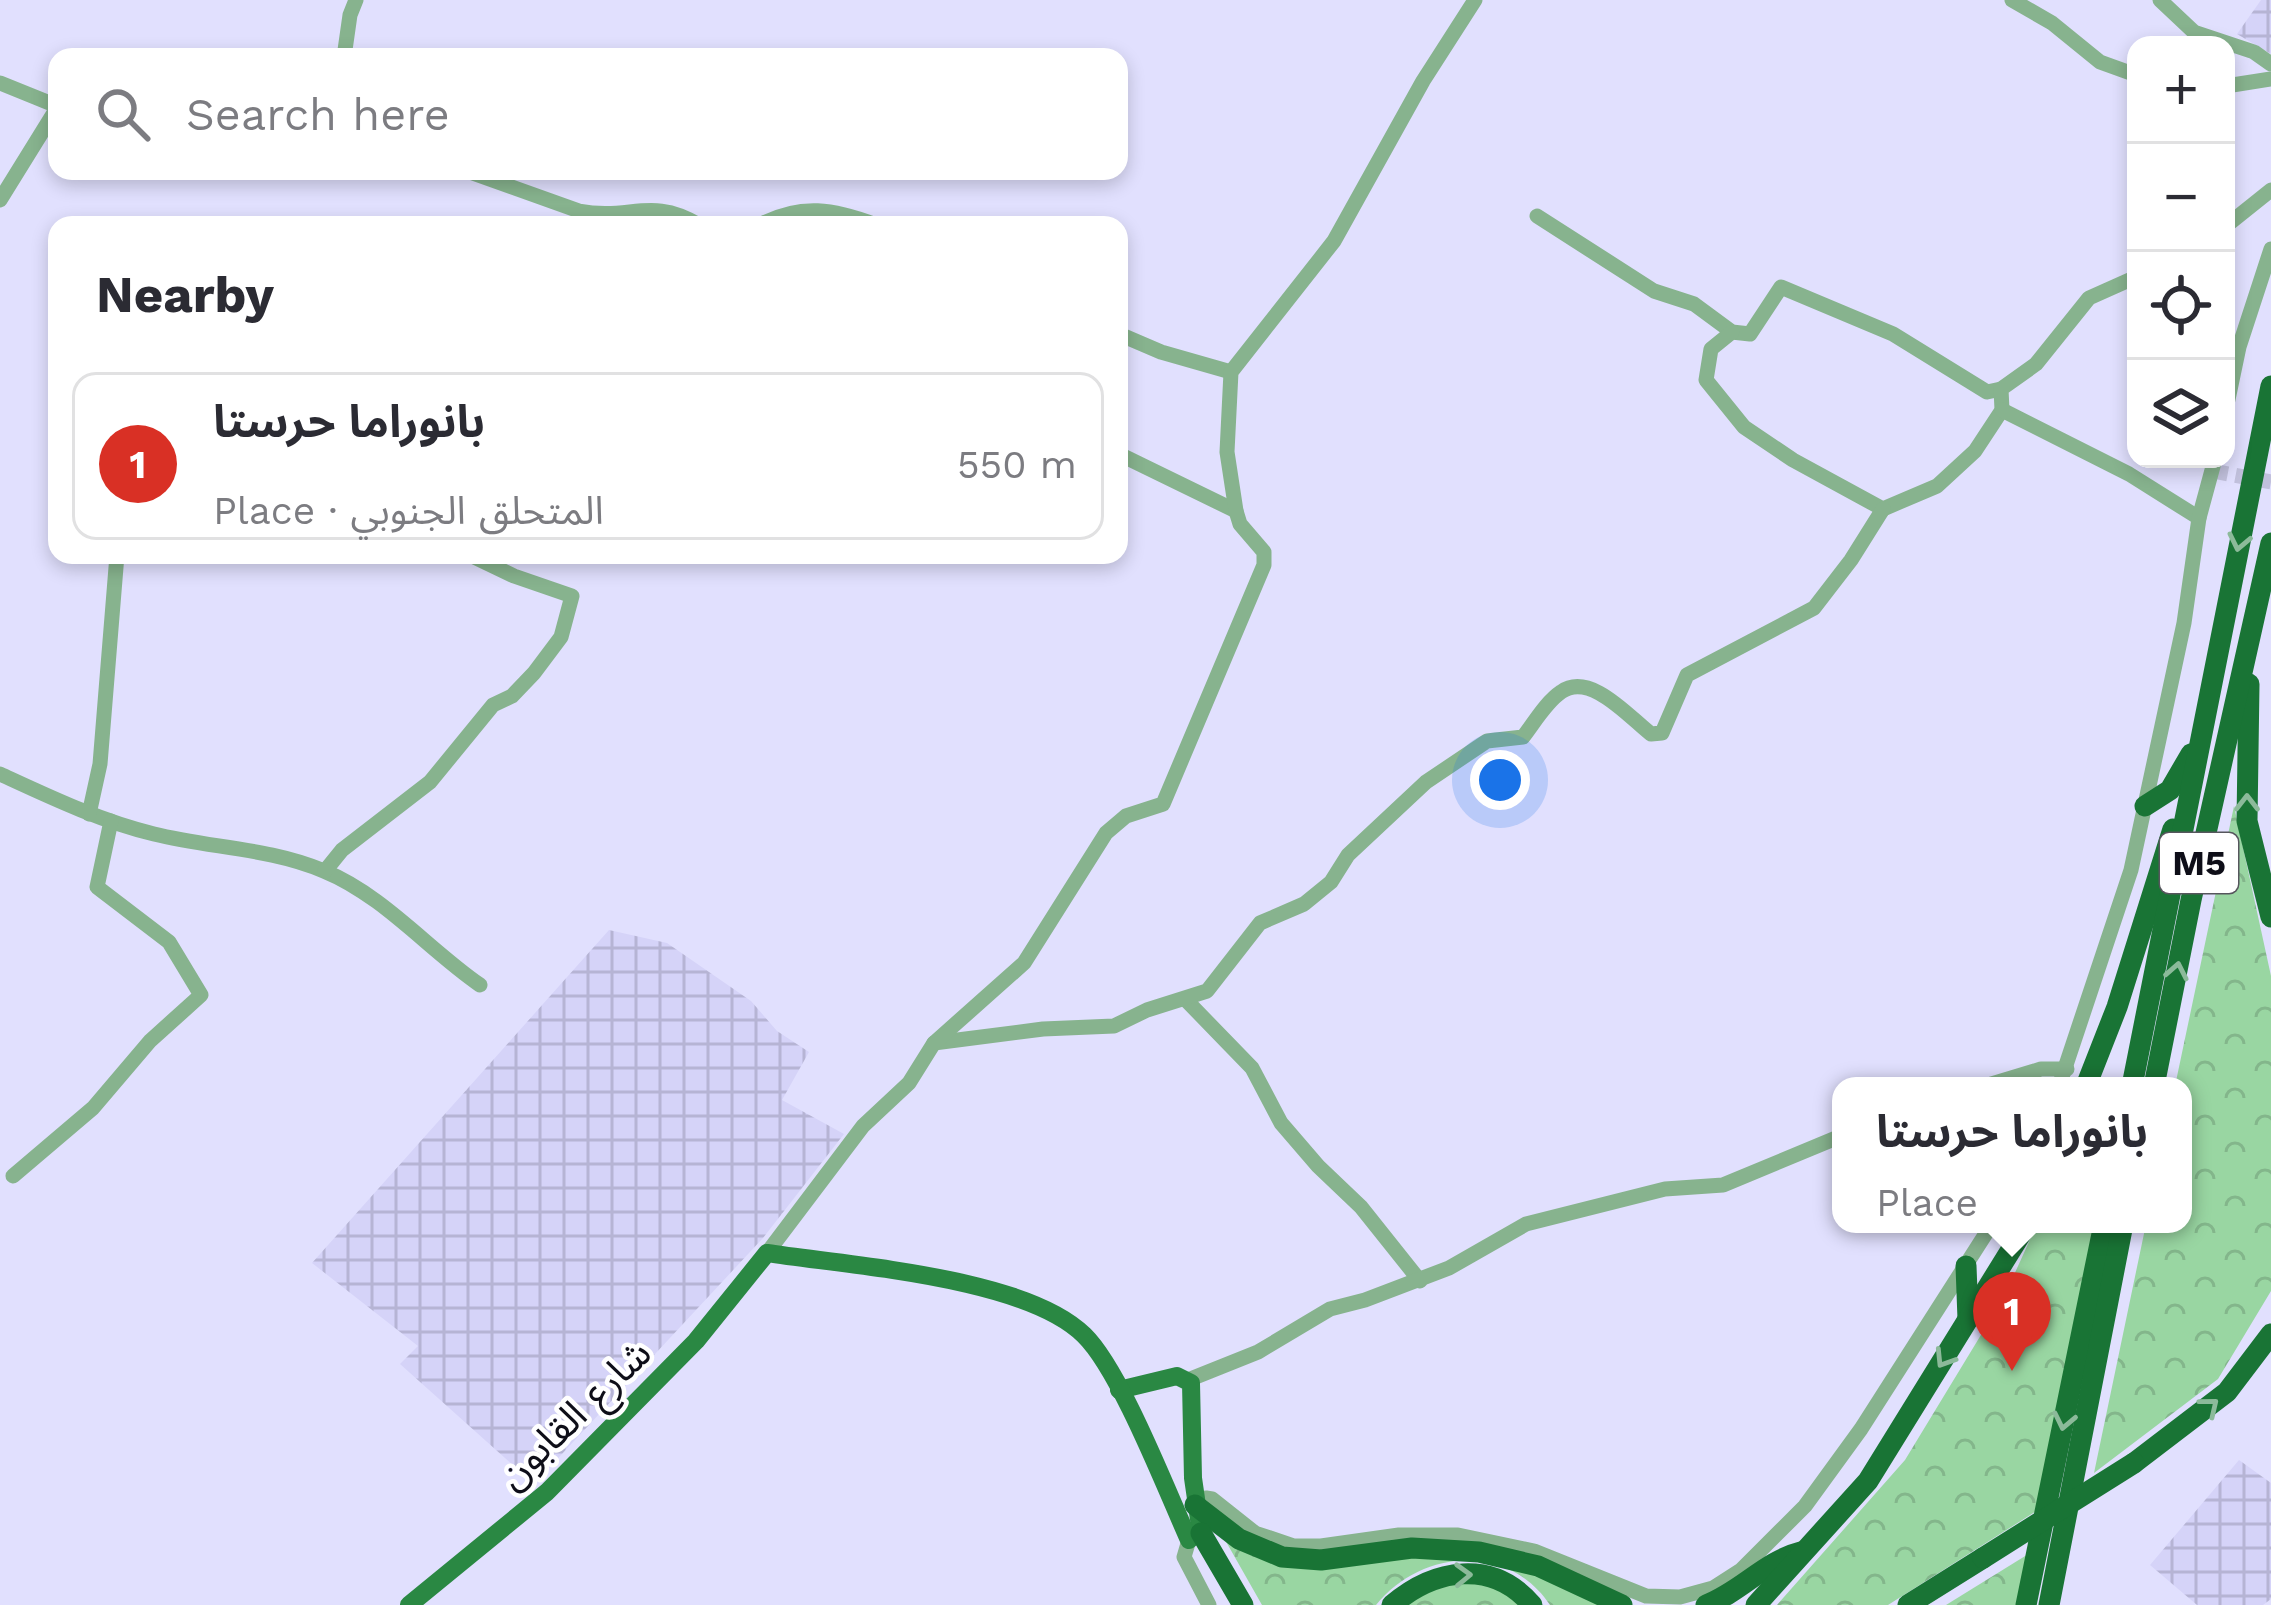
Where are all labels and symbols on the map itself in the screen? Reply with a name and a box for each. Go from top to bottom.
one-way arrow [2228,532,2253,552]
your location [1470,750,1530,810]
one-way arrow [2234,793,2260,811]
road number: M5 [2160,833,2238,893]
one-way arrow [2163,962,2189,982]
pin: 1 [1973,1272,2051,1371]
street label: شارع القابون [488,1330,664,1502]
one-way arrow [1936,1346,1958,1368]
one-way arrow [2196,1399,2218,1420]
one-way arrow [2052,1411,2078,1431]
one-way arrow [1454,1562,1473,1588]

